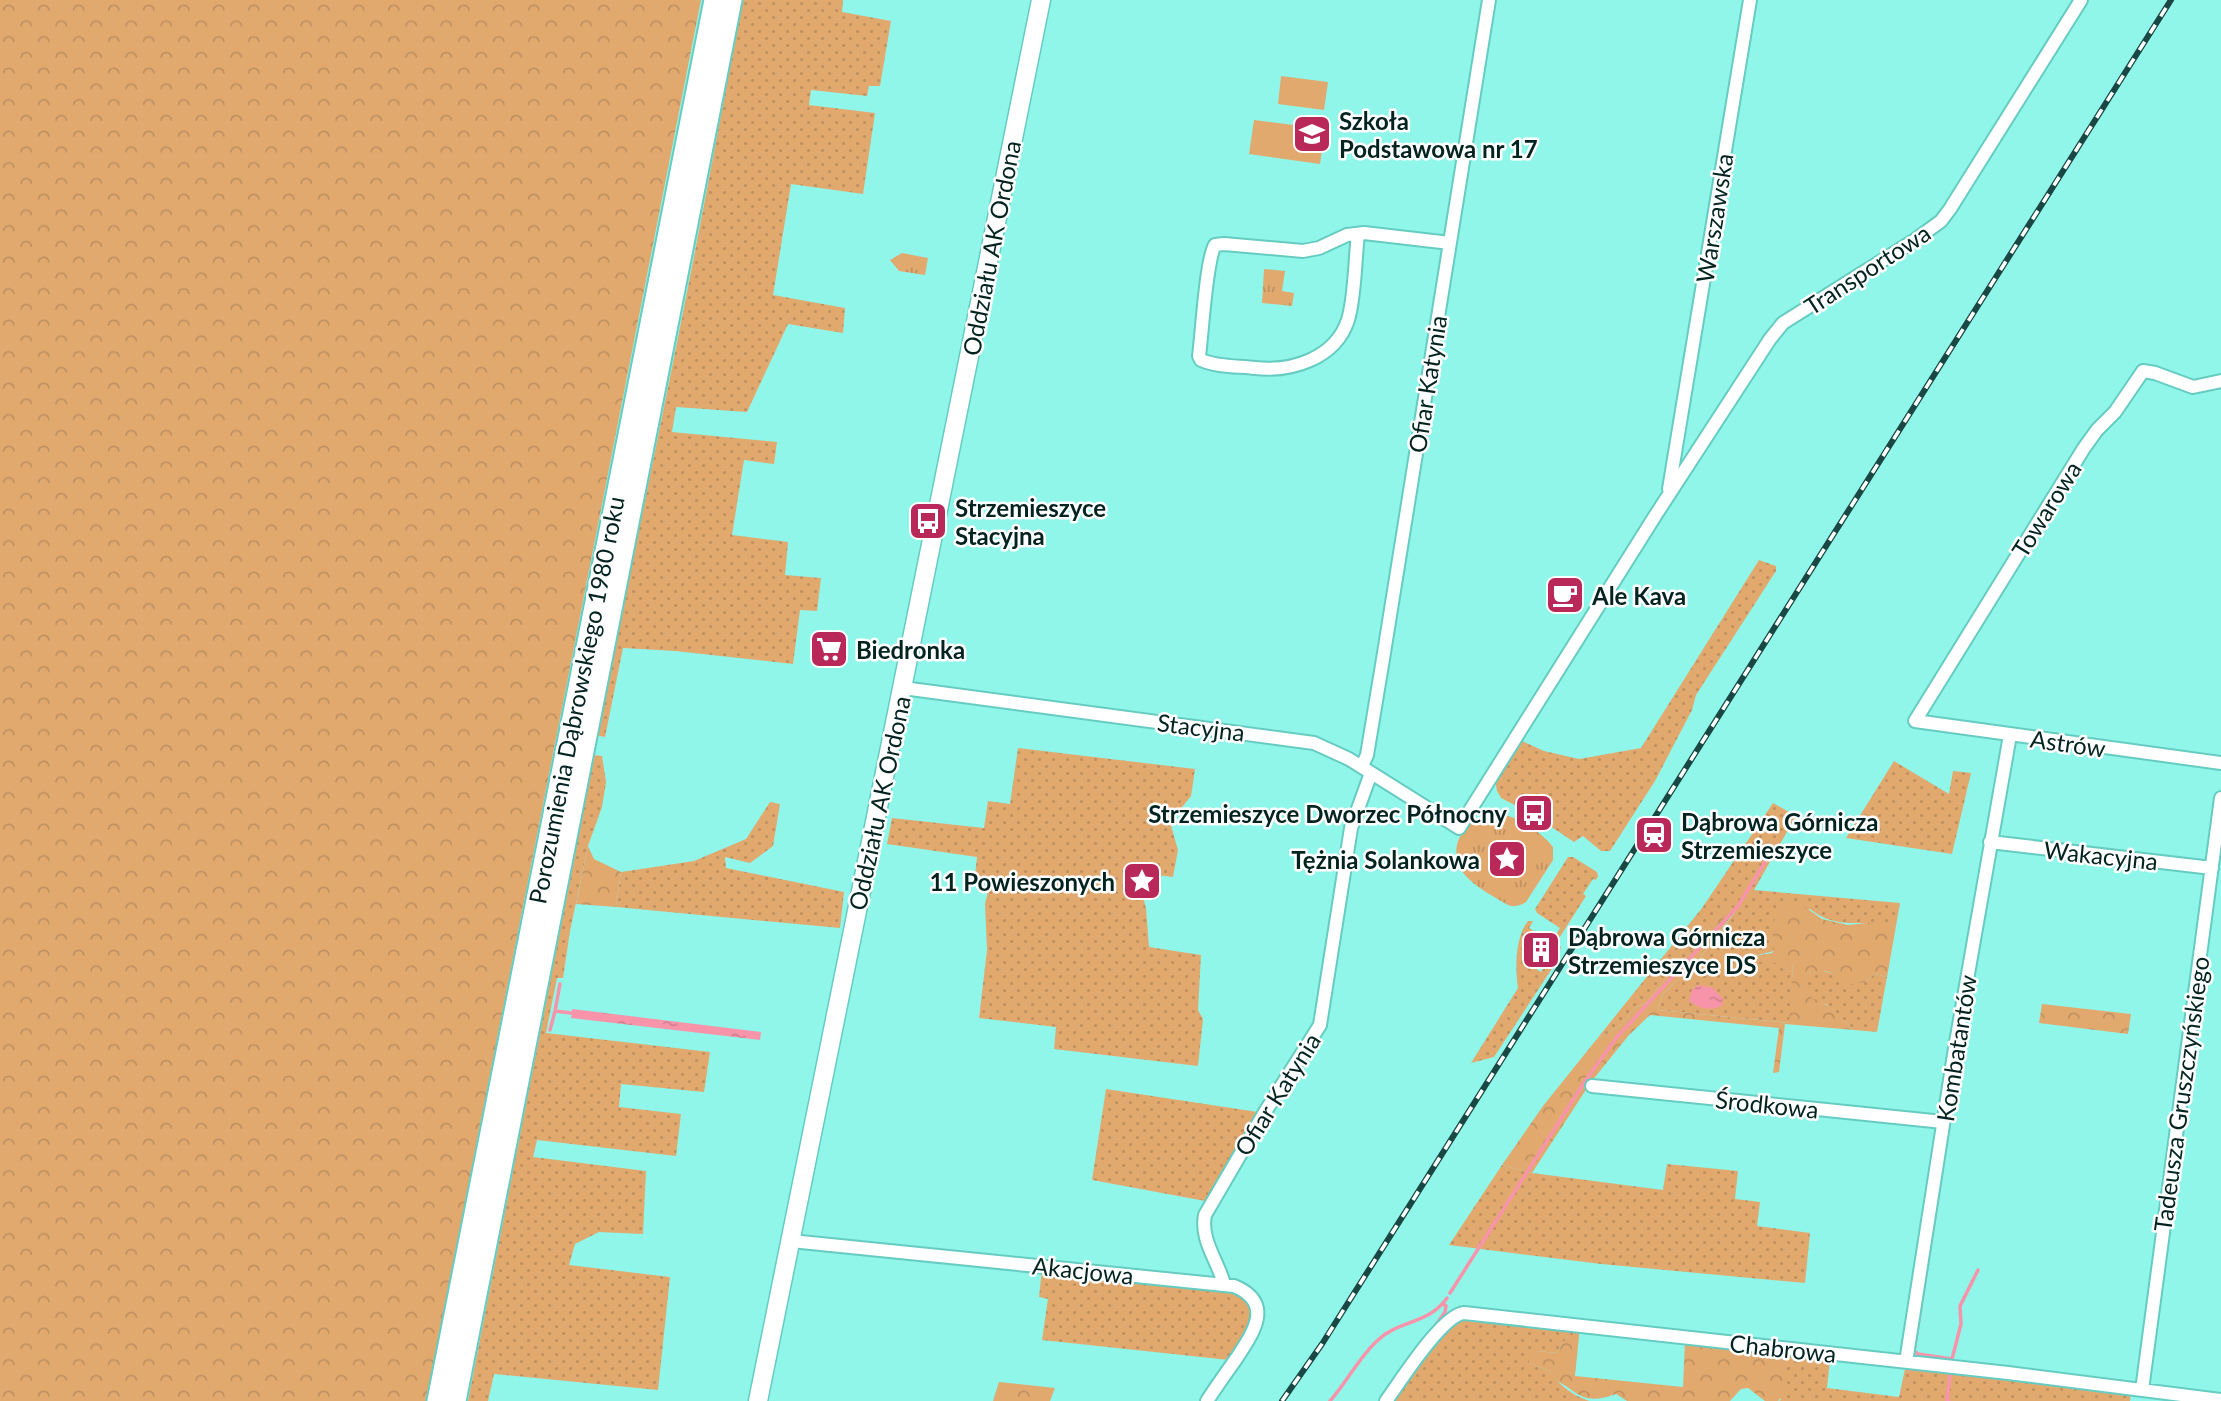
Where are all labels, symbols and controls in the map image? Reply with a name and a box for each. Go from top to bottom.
place label: Szkoła Podstawowa nr 17 [1339,106,1538,163]
school or university icon: Szkoła Podstawowa nr 17 [1291,113,1333,155]
street label: Oddziału AK Ordona [956,138,1026,358]
street label: Warszawska [1689,151,1739,285]
street label: Transportowa [1799,218,1935,320]
street label: Ofiar Katynia [1402,313,1452,455]
street label: Towarowa [2005,456,2087,562]
place label: Strzemieszyce Stacyjna [955,493,1106,550]
street label: Porozumienia Dąbrowskiego 1980 roku [522,494,630,906]
bus stop icon: Strzemieszyce Stacyjna [907,500,949,542]
cafe icon: Ale Kava [1544,574,1586,616]
place label: Ale Kava [1591,581,1686,610]
supermarket icon: Biedronka [808,628,850,670]
place label: Biedronka [856,635,965,664]
street label: Oddziału AK Ordona [842,693,916,913]
street label: Stacyjna [1156,707,1246,747]
street label: Astrów [2028,723,2108,763]
bus stop icon: Strzemieszyce Dworzec Północny [1513,792,1555,834]
place label: Strzemieszyce Dworzec Północny [1148,799,1507,828]
place label: Dąbrowa Górnicza Strzemieszyce [1681,807,1879,864]
station icon: Dąbrowa Górnicza Strzemieszyce [1633,814,1675,856]
street label: Wakacyjna [2043,835,2159,875]
place icon: Tężnia Solankowa [1486,838,1528,880]
place label: Tężnia Solankowa [1291,845,1480,874]
place icon: 11 Powieszonych [1121,860,1163,902]
place label: 11 Powieszonych [930,867,1115,896]
place label: Dąbrowa Górnicza Strzemieszyce DS [1568,922,1766,979]
building icon: Dąbrowa Górnicza Strzemieszyce DS [1520,929,1562,971]
street label: Tadeusza Gruszczyńskiego [2147,955,2215,1233]
street label: Kombatantów [1930,972,1982,1123]
street label: Ofiar Katynia [1228,1027,1326,1161]
street label: Środkowa [1714,1084,1820,1124]
street label: Akacjowa [1031,1250,1135,1290]
street label: Chabrowa [1728,1328,1838,1368]

